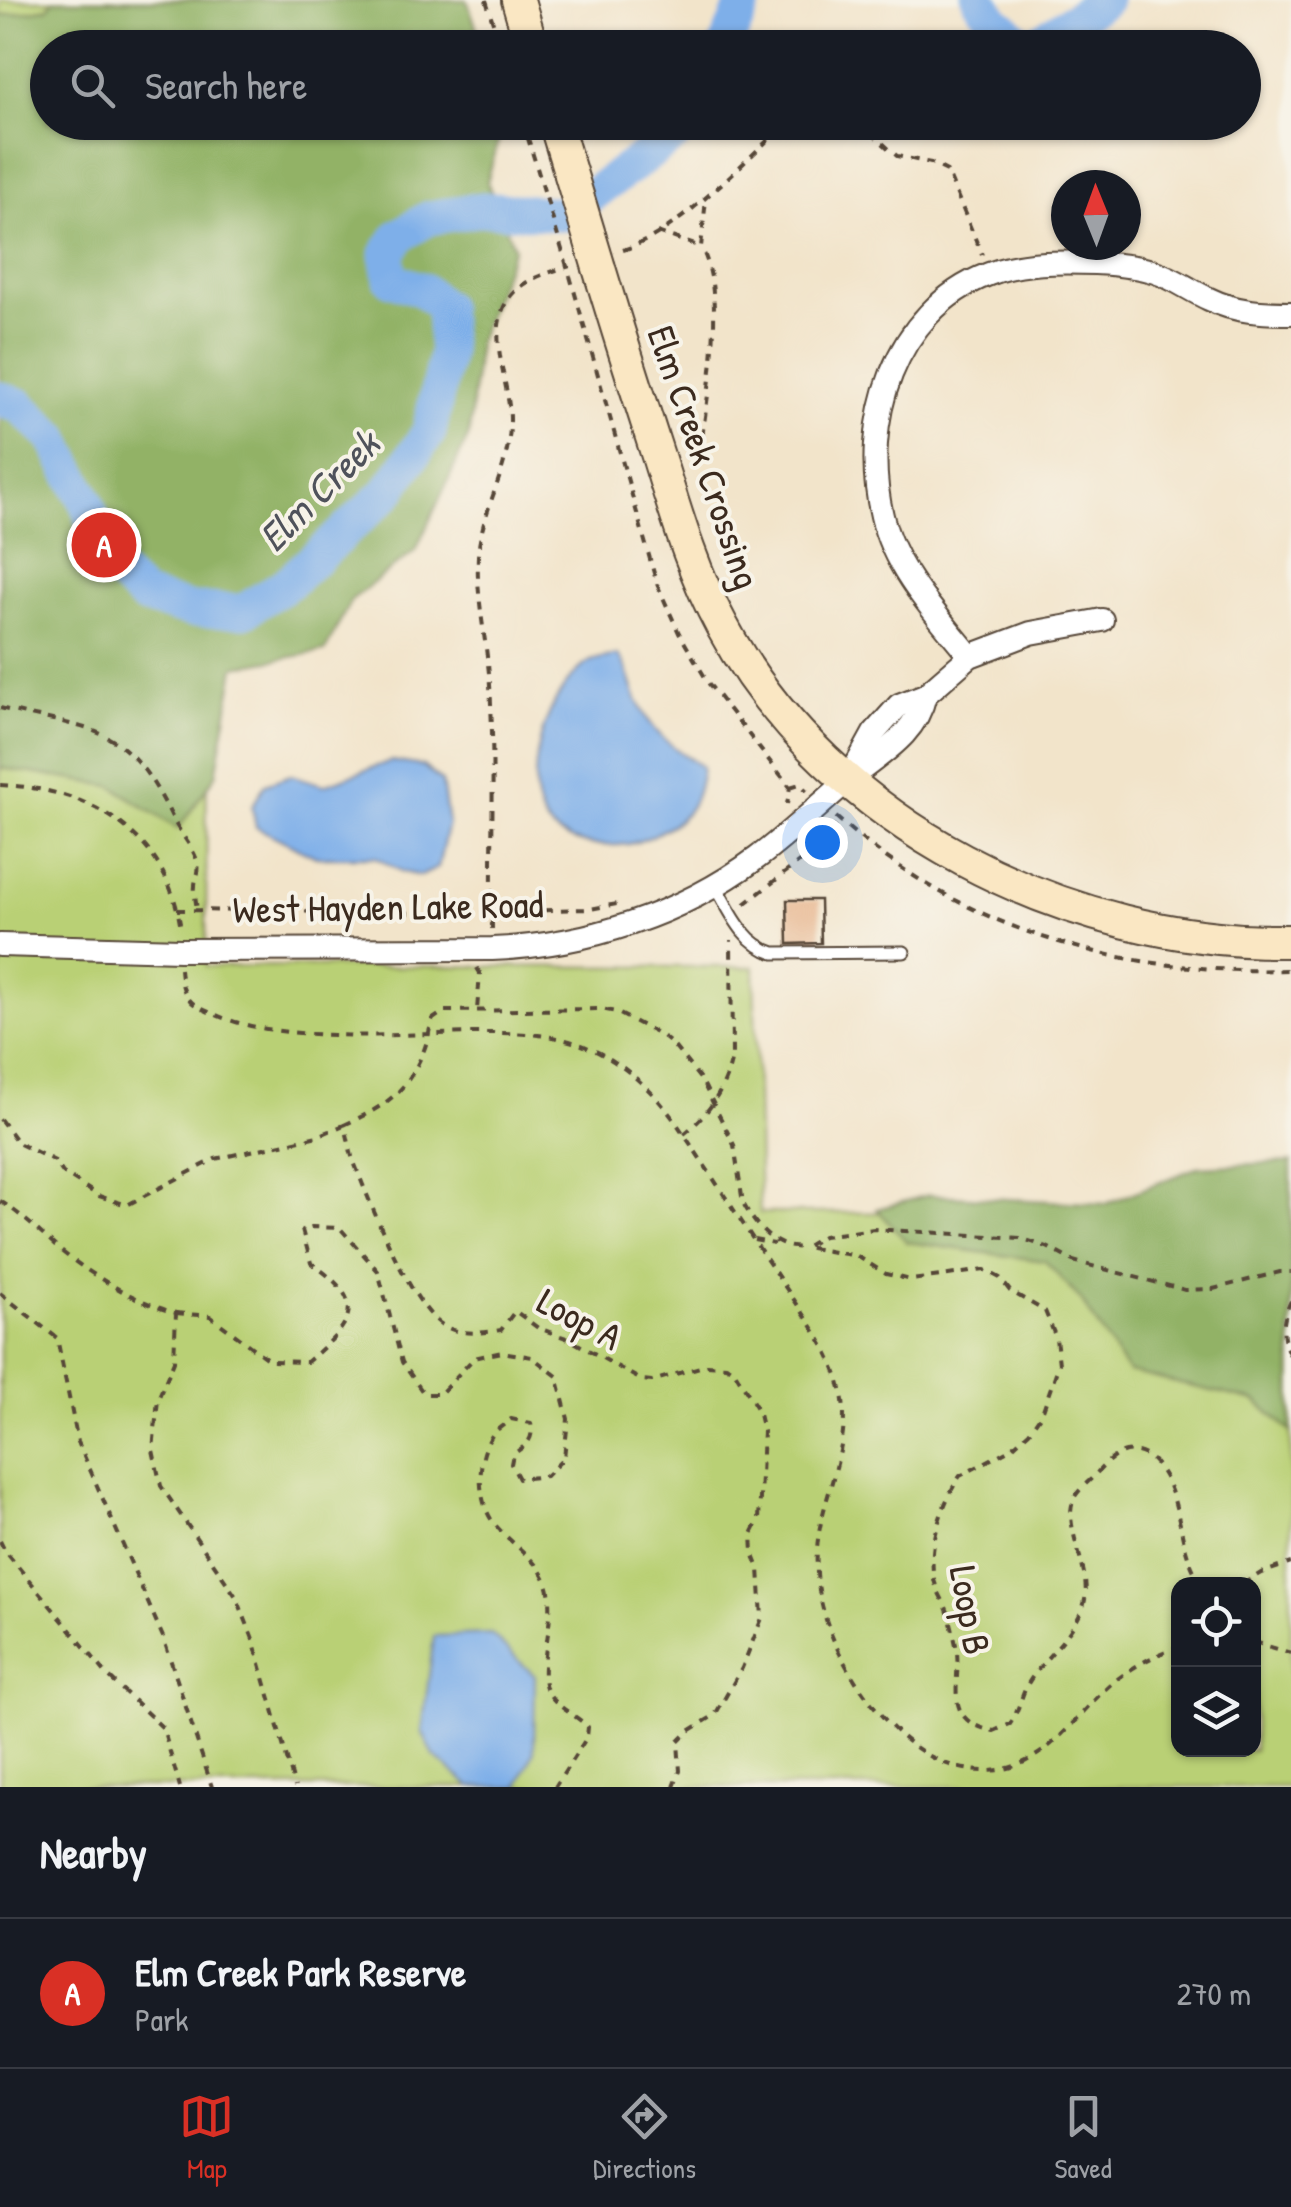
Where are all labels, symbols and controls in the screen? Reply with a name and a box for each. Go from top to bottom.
search box [30,30,1261,140]
icon: search [65,58,120,113]
text: Search here [145,59,307,111]
north arrow [1051,170,1141,260]
street label: Elm Creek Crossing [636,319,774,595]
water label: Elm Creek [246,415,393,562]
pin: A [72,508,136,582]
your location [797,817,848,868]
street label: West Hayden Lake Road [232,877,544,935]
street label: Loop A [529,1274,631,1362]
street label: Loop B [938,1562,1004,1658]
map controls [1171,1577,1261,1757]
button: locate [1171,1577,1261,1667]
button: layers [1171,1667,1261,1757]
text: Nearby [40,1824,147,1881]
text: Elm Creek Park Reserve [135,1946,466,1998]
text: A [65,1972,80,2015]
text: 270 m [1177,1972,1251,2015]
text: Park [135,1998,189,2041]
tab: Map [179,2089,234,2187]
tab: Directions [593,2089,696,2187]
tab: Saved [1055,2089,1112,2187]

